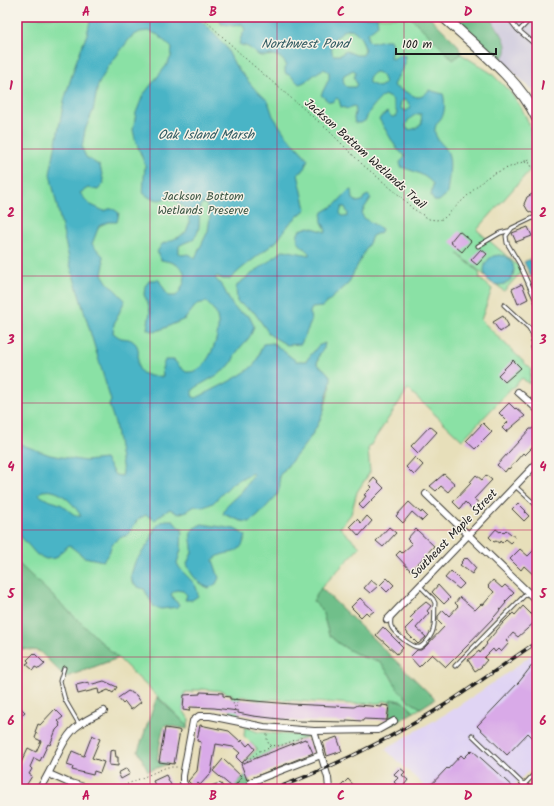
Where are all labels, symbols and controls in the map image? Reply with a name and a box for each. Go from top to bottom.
text: A [82,2,90,23]
text: B [209,2,217,23]
text: C [337,2,345,23]
text: D [464,2,473,23]
scale bar [396,30,496,56]
water label: Northwest Pond [261,34,352,55]
text: 100 m [402,35,433,54]
text: 1 [9,76,13,97]
text: 1 [541,76,545,97]
street label: Jackson Bottom Wetlands Trail [300,94,430,214]
water label: Oak Island Marsh [158,125,255,146]
park label: Jackson Bottom Wetlands Preserve [157,187,249,220]
text: 2 [7,203,15,224]
text: 2 [539,203,547,224]
text: 3 [6,330,15,351]
text: 3 [538,330,547,351]
text: 4 [7,457,15,478]
text: 4 [539,457,547,478]
street label: Southeast Maple Street [406,484,502,583]
text: 5 [7,584,16,605]
text: 5 [539,584,548,605]
text: 6 [7,711,15,732]
text: 6 [539,711,547,732]
text: A [82,786,90,806]
text: B [209,786,217,806]
text: C [337,786,345,806]
text: D [464,786,473,806]

